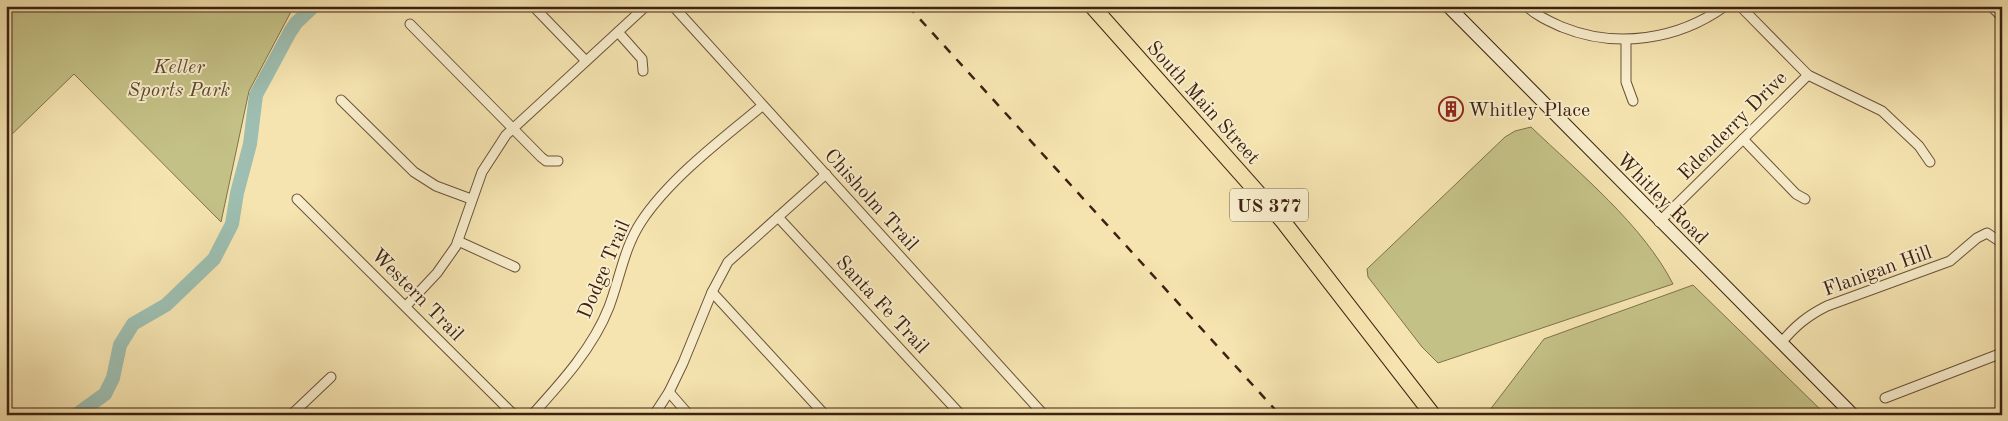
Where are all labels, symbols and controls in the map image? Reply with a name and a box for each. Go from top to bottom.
street label: South Main Street [1142,38,1263,169]
park label: Keller Sports Park [128,58,231,101]
street label: Edenderry Drive [1675,68,1792,185]
building icon: Whitley Place [1438,96,1464,122]
place label: Whitley Place [1468,101,1590,121]
street label: Chisholm Trail [820,146,921,255]
street label: Whitley Road [1612,150,1711,249]
road number: US 377 [1230,188,1308,222]
street label: Dodge Trail [575,218,635,322]
street label: Flanigan Hill [1821,243,1935,301]
street label: Western Trail [367,245,467,345]
street label: Santa Fe Trail [831,253,932,358]

